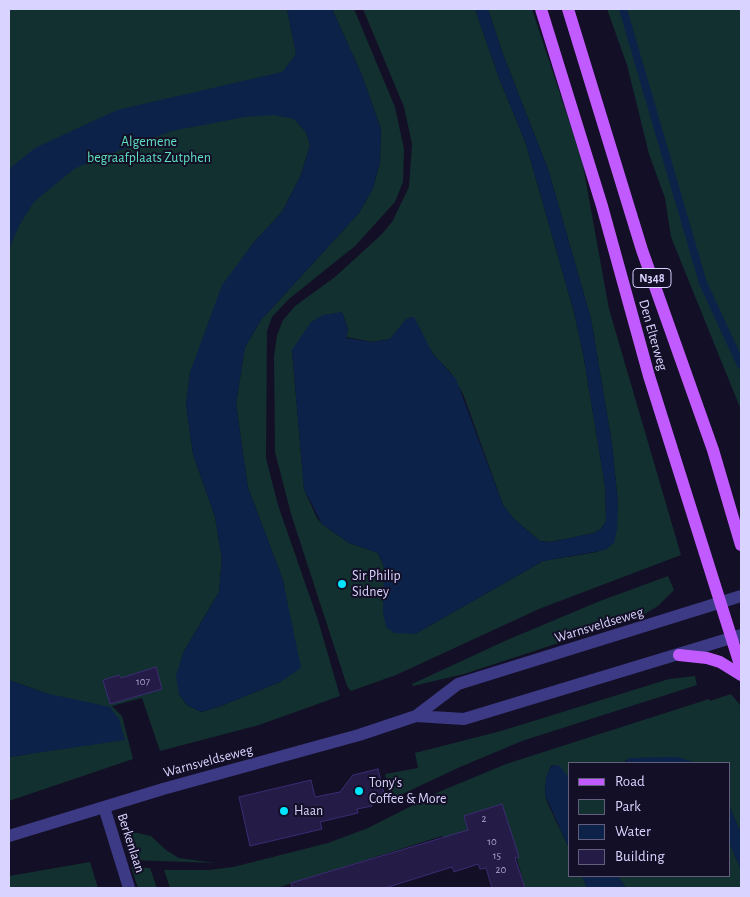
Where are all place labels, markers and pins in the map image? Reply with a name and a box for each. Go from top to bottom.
place label: Sir Philip Sidney [352,568,401,600]
marker: Sir Philip Sidney [336,578,348,590]
place label: Tony's Coffee & More [369,775,447,808]
marker: Tony's Coffee & More [353,785,365,797]
place label: Haan [294,803,323,819]
marker: Haan [278,805,290,817]

